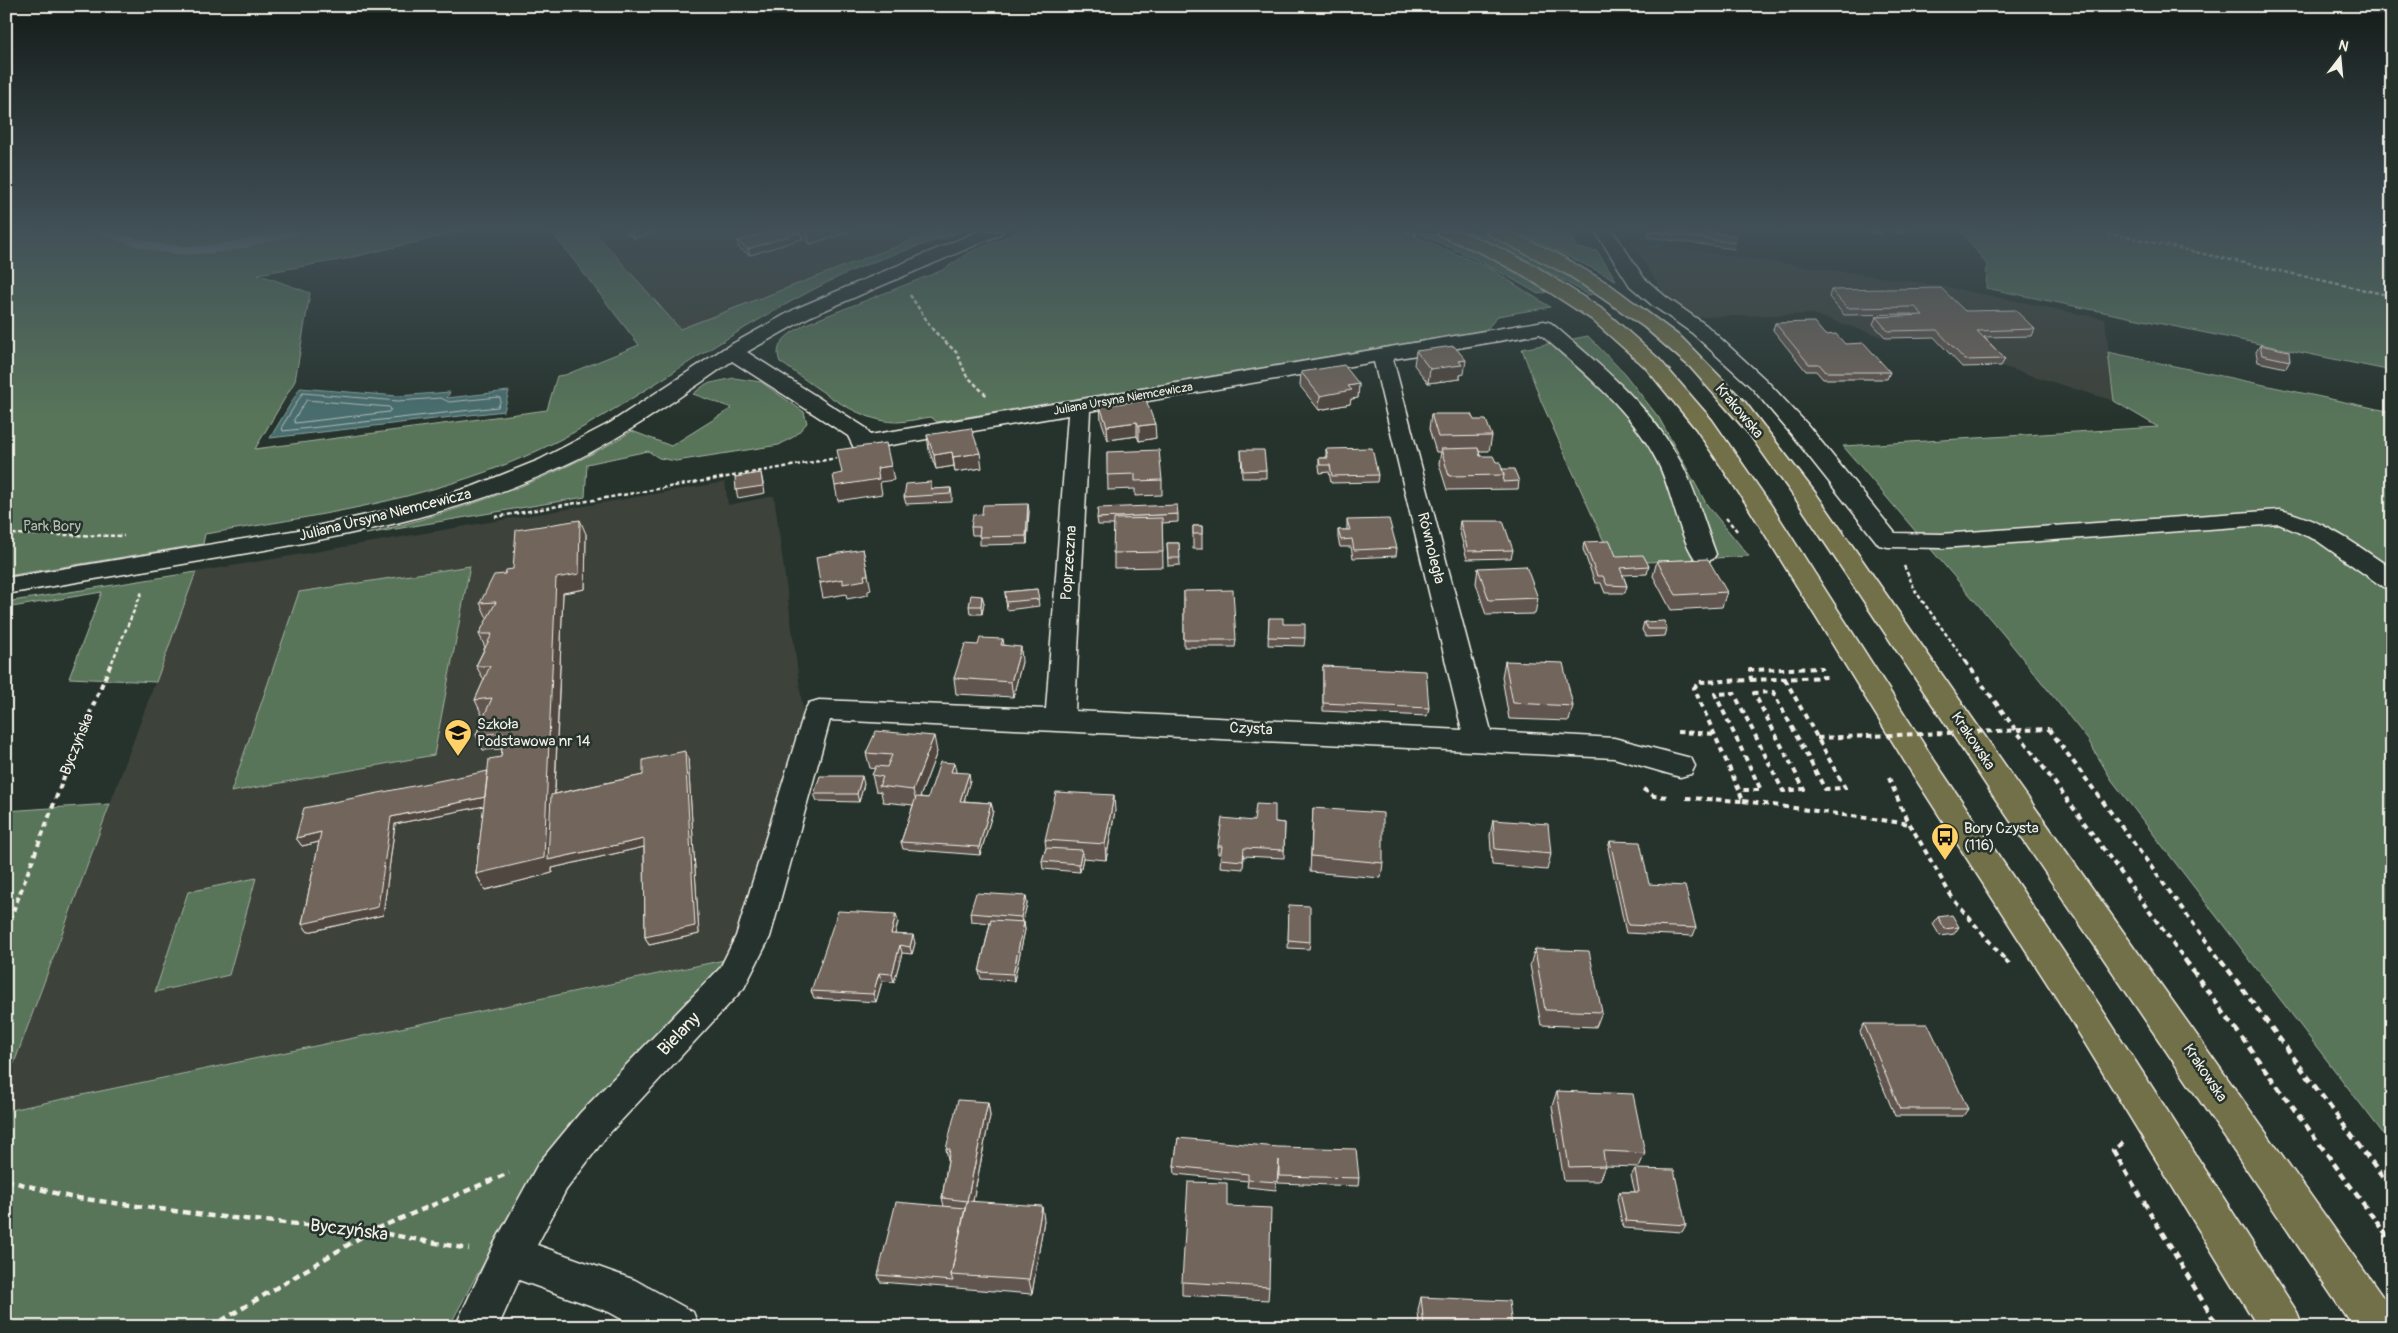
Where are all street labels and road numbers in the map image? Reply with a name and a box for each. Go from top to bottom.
street label: Juliana Ursyna Niemcewicza [1052,379,1194,419]
street label: Krakowska [1711,380,1767,442]
street label: Juliana Ursyna Niemcewicza [297,484,473,546]
street label: Równoległa [1413,510,1449,586]
street label: Poprzeczna [1057,525,1081,601]
street label: Krakowska [1947,708,1999,774]
street label: Byczyńska [56,710,98,778]
street label: Czysta [1229,718,1273,740]
street label: Bielany [653,1007,706,1061]
street label: Krakowska [2179,1040,2231,1106]
street label: Byczyńska [309,1214,389,1246]

